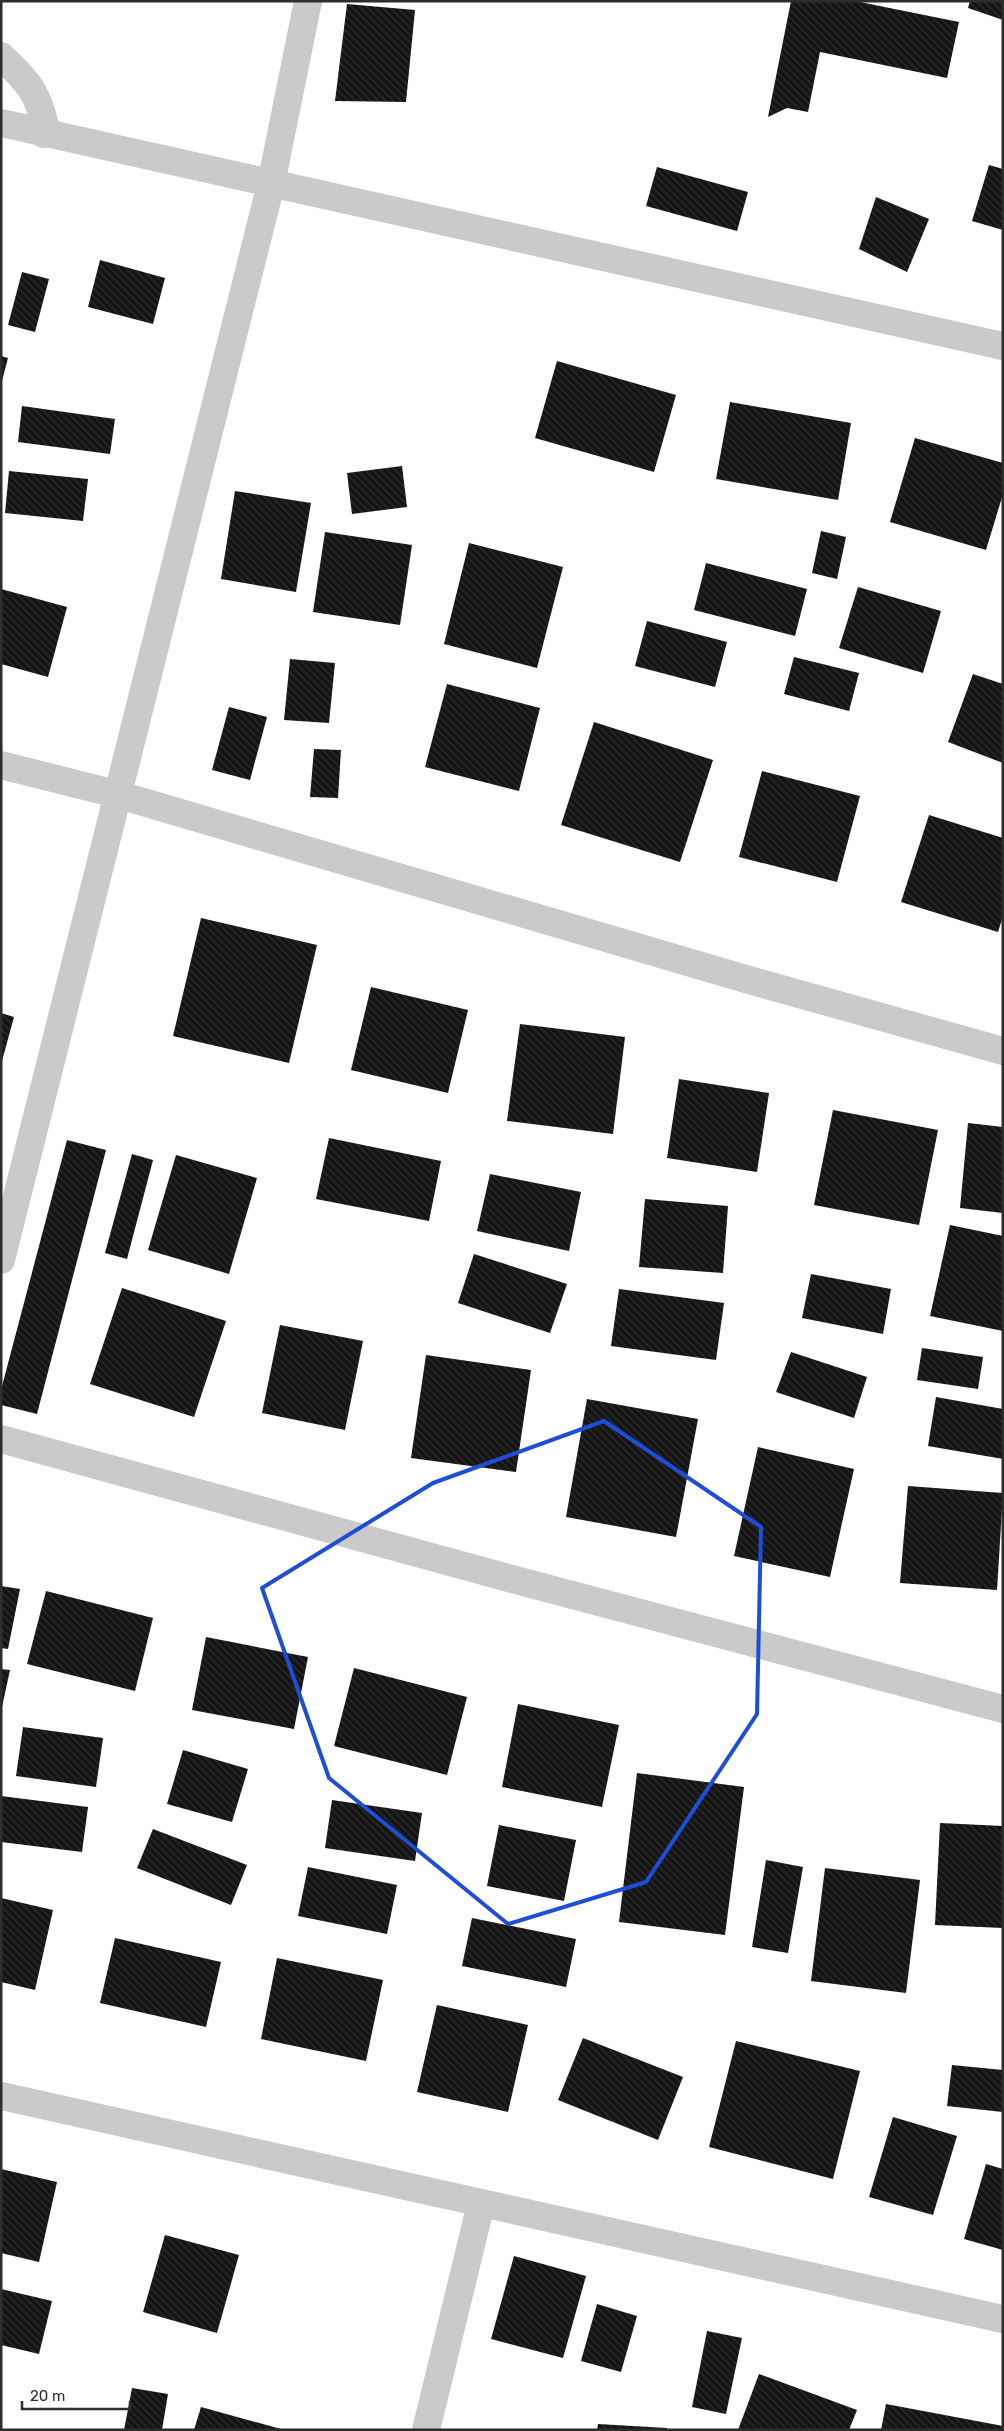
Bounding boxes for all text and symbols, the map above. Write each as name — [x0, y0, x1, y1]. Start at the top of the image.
scale bar — [22, 2378, 130, 2410]
text: 20 m — [30, 2387, 65, 2405]

